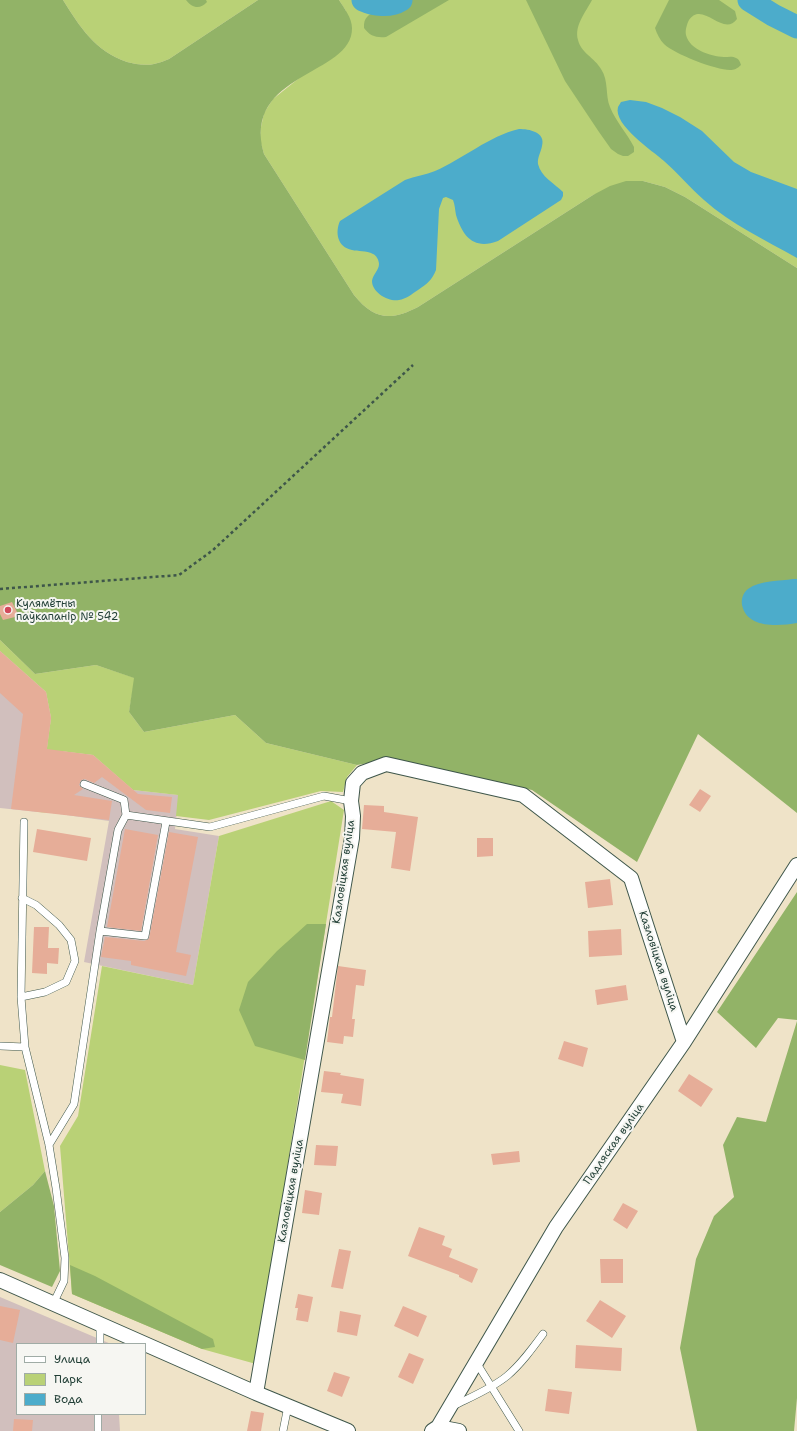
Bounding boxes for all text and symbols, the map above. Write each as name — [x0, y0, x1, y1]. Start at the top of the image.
place label: Кулямётны паўкапанір № 542 — [16, 597, 118, 623]
marker: Кулямётны паўкапанір № 542 — [3, 605, 13, 615]
street label: Казловіцкая вуліца — [330, 819, 358, 925]
street label: Казловіцкая вуліца — [636, 909, 680, 1013]
street label: Падляская вуліца — [581, 1101, 647, 1187]
street label: Казловіцкая вуліца — [275, 1138, 307, 1244]
legend — [16, 1343, 146, 1415]
text: Улица — [54, 1351, 90, 1367]
text: Парк — [54, 1371, 82, 1387]
text: Вода — [54, 1391, 83, 1407]

